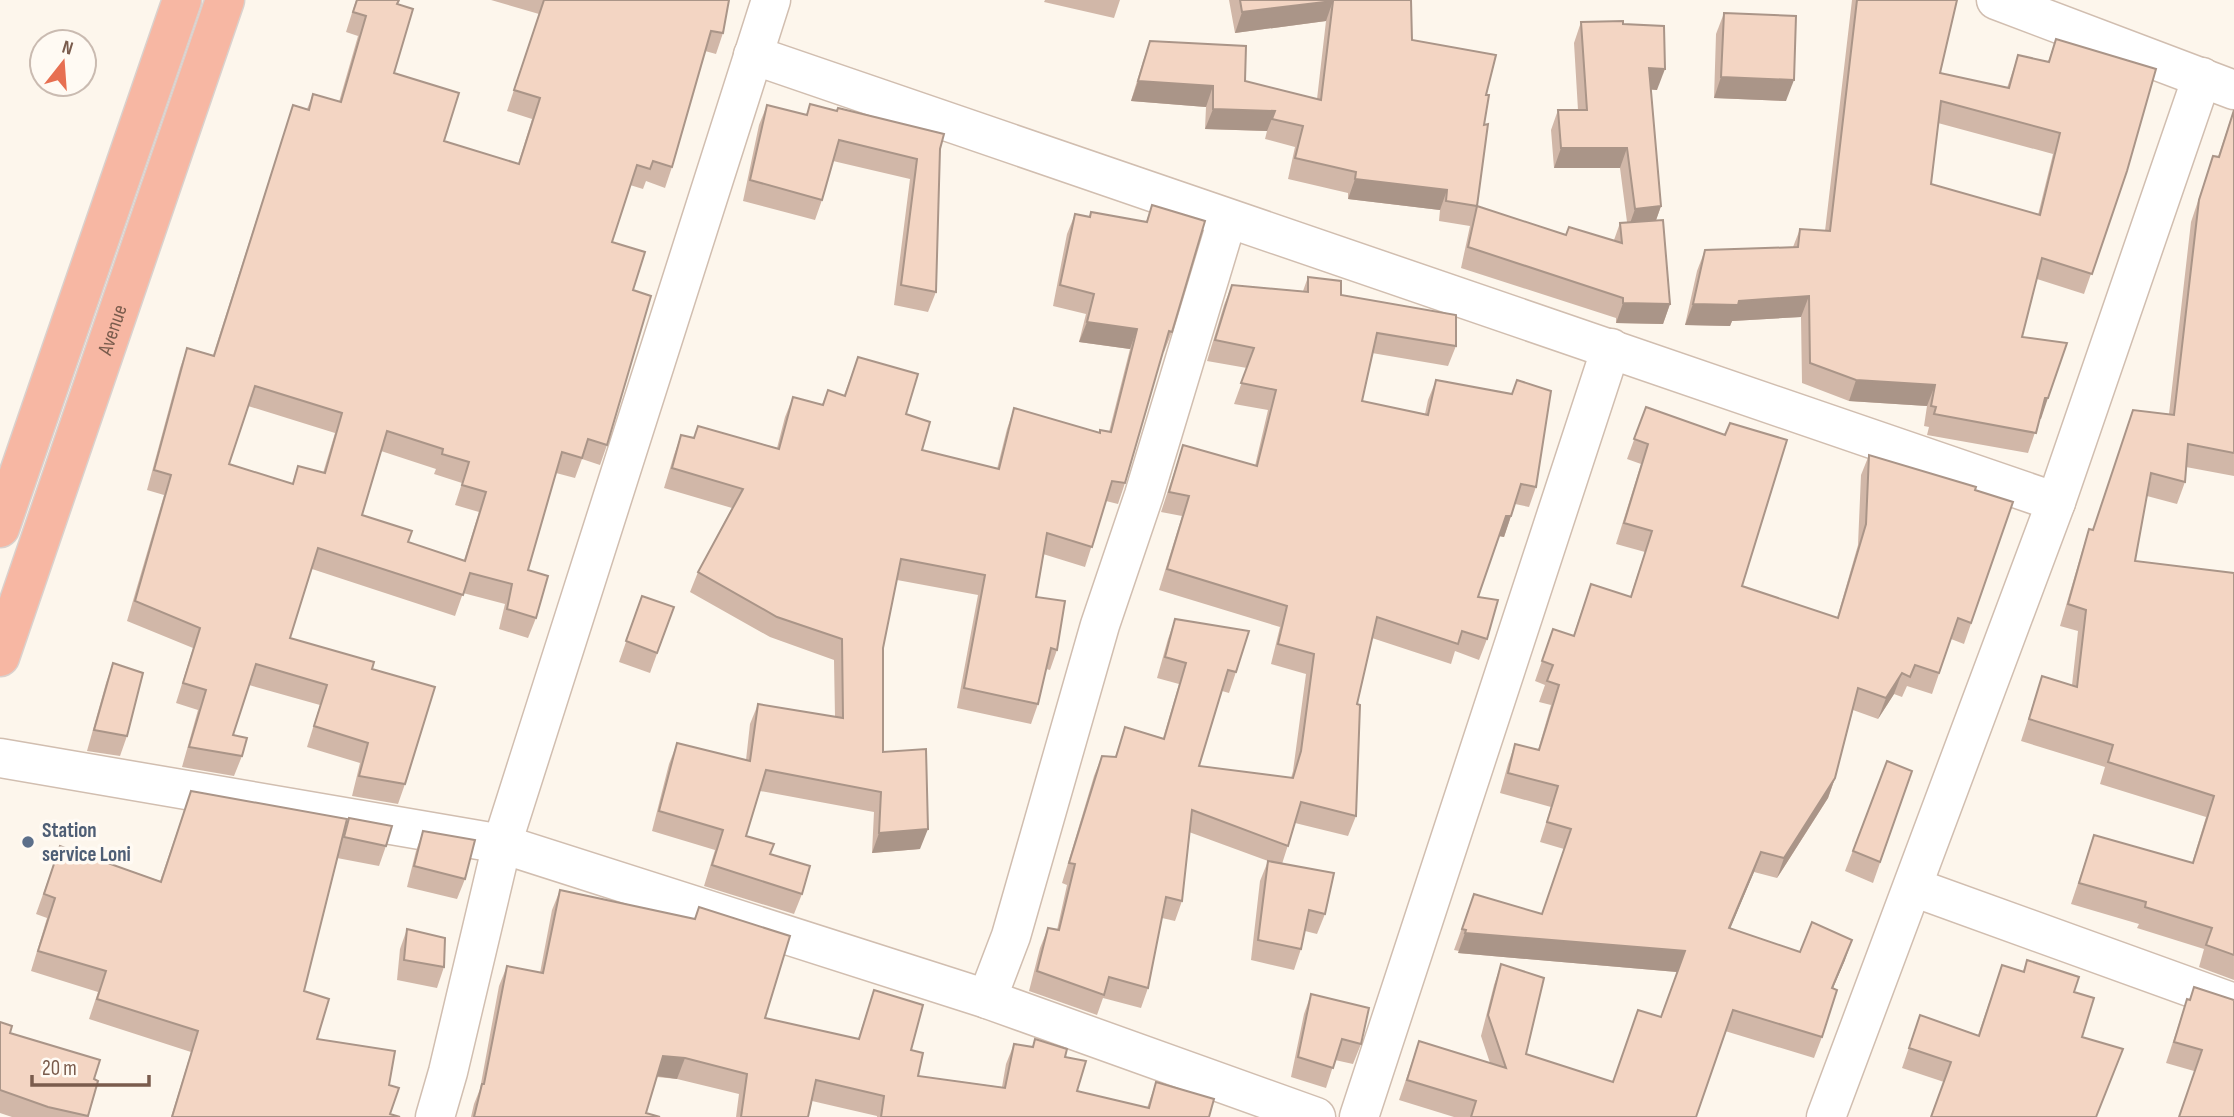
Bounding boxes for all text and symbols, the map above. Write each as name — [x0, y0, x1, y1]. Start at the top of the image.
north arrow — [28, 28, 98, 98]
text: N — [59, 36, 76, 61]
street label: Avenue — [92, 301, 133, 359]
place label: Station service Loni — [42, 818, 131, 867]
marker: Station service Loni — [20, 834, 36, 850]
scale bar — [32, 1044, 149, 1088]
text: 20 m — [42, 1056, 77, 1081]

